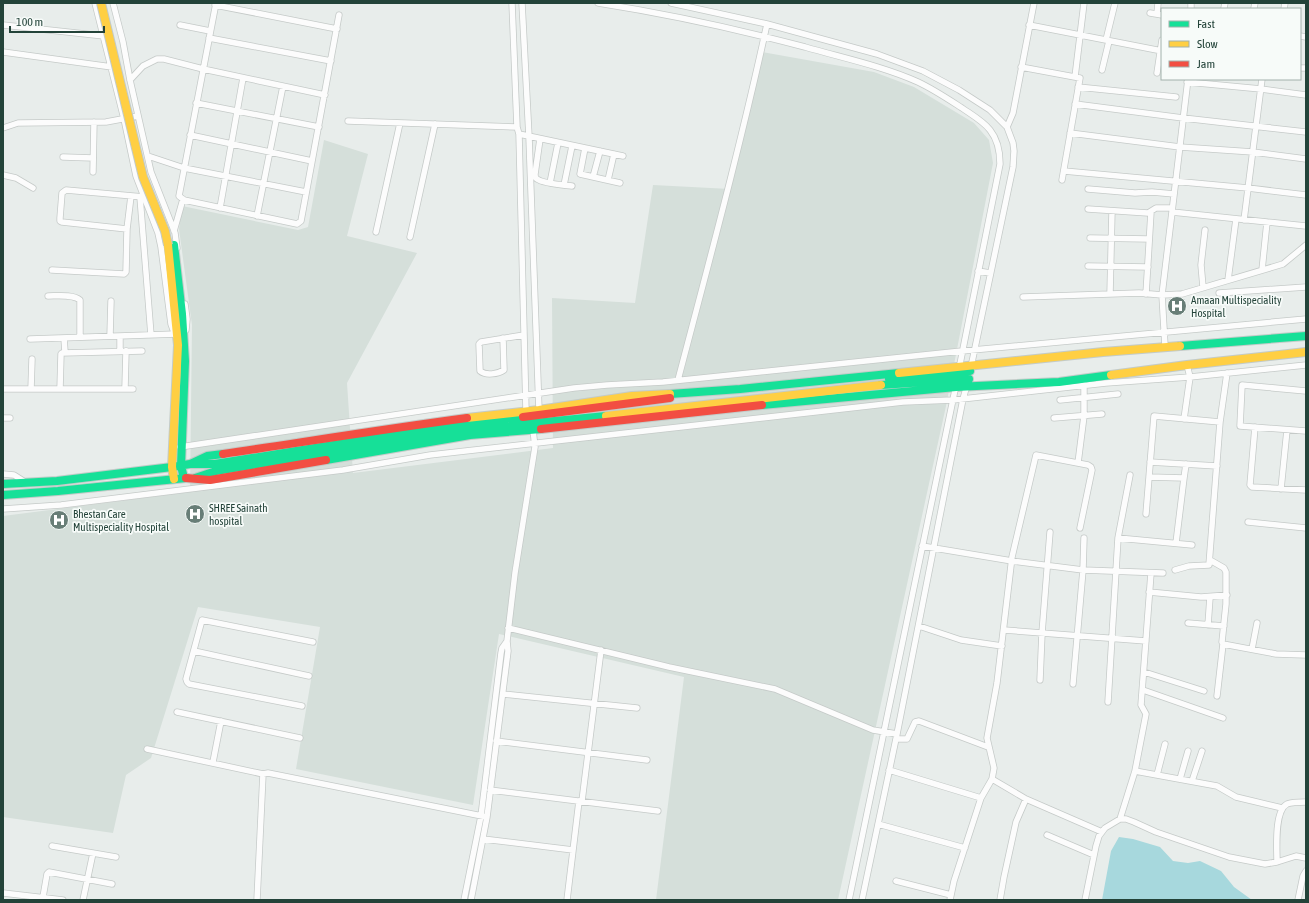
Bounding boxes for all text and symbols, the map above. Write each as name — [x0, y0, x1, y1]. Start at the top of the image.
scale bar — [10, 8, 104, 34]
legend — [1161, 8, 1301, 80]
text: 100 m — [16, 15, 43, 29]
text: Fast — [1197, 17, 1215, 31]
text: Slow — [1197, 37, 1218, 51]
text: Jam — [1197, 57, 1215, 71]
place label: Amaan Multispeciality Hospital — [1191, 294, 1282, 319]
hospital icon: Amaan Multispeciality Hospital — [1166, 295, 1188, 317]
place label: SHREE Sainath hospital — [209, 502, 268, 527]
hospital icon: SHREE Sainath hospital — [184, 503, 206, 525]
place label: Bhestan Care Multispeciality Hospital — [73, 508, 169, 533]
hospital icon: Bhestan Care Multispeciality Hospital — [48, 509, 70, 531]

